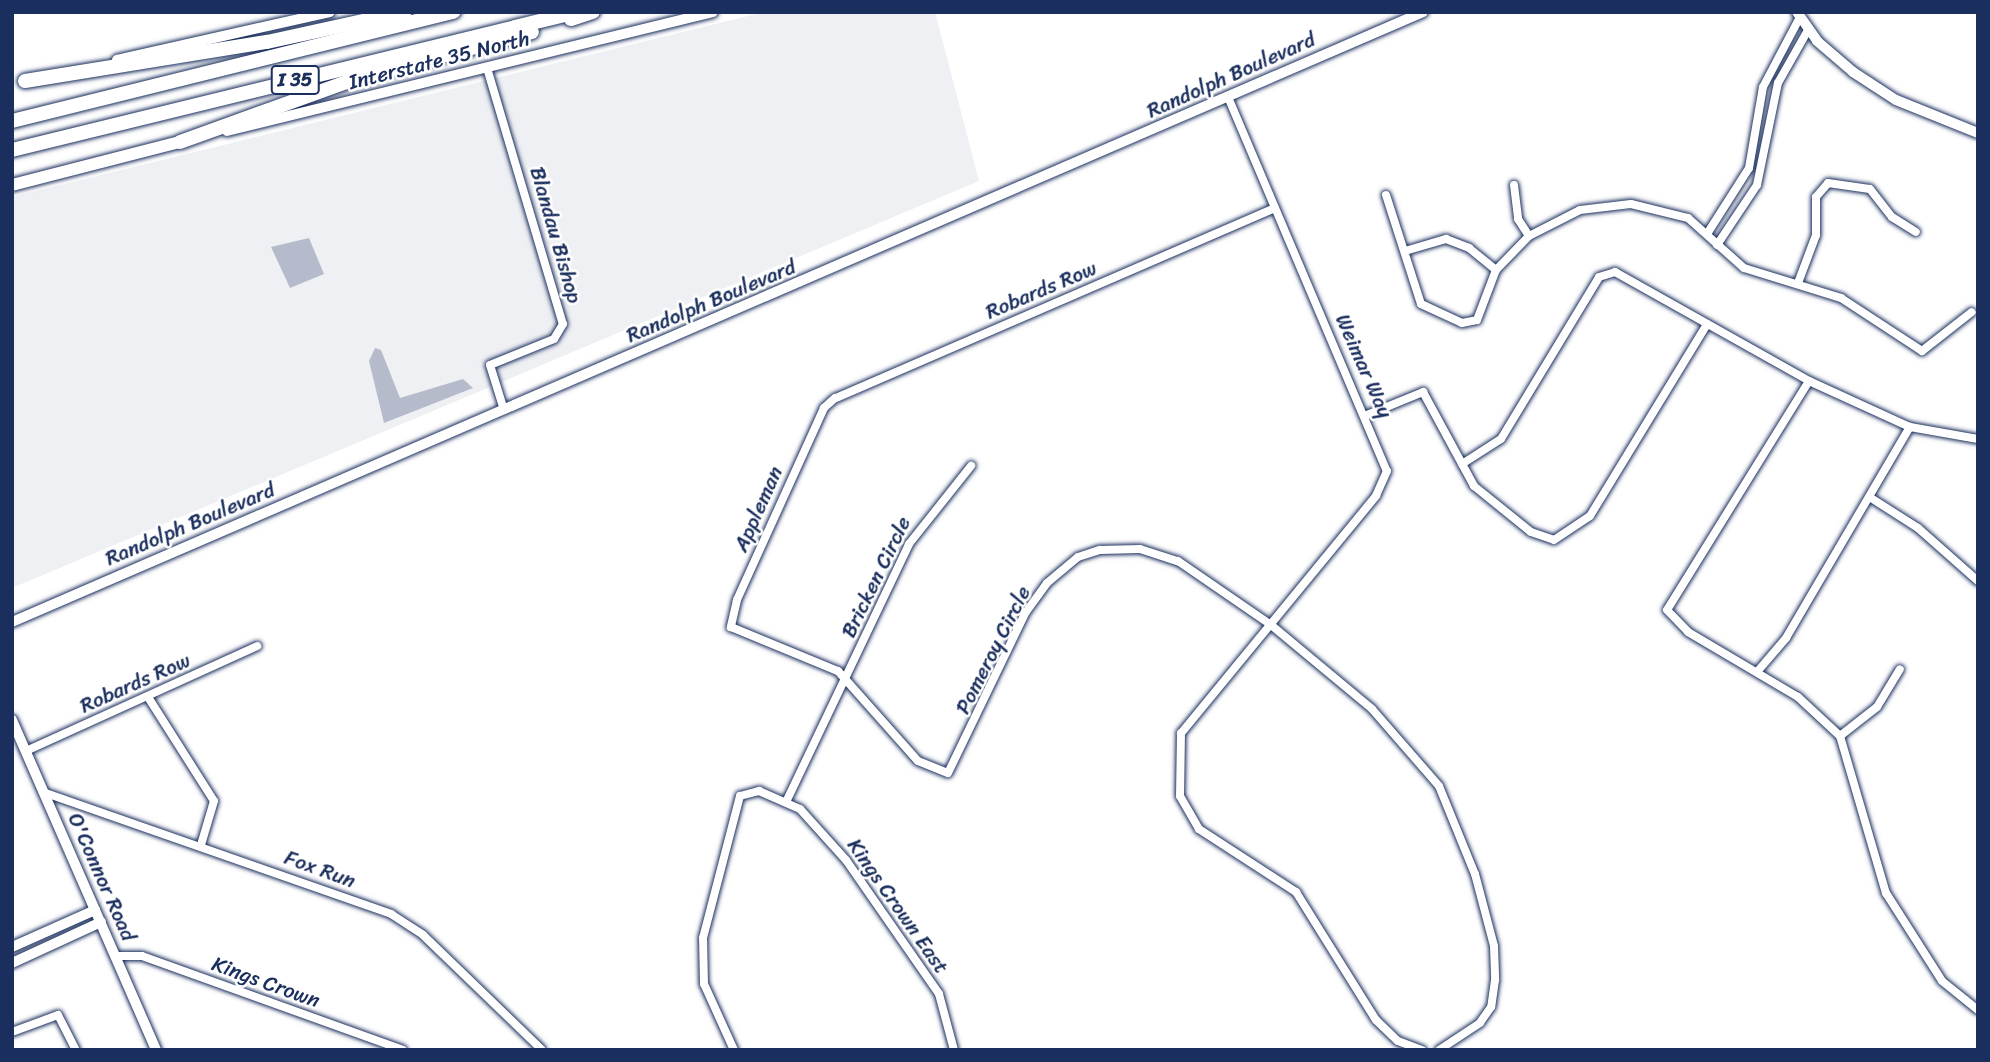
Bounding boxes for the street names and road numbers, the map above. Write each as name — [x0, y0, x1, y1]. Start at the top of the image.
street label: Interstate 35 North — [346, 25, 532, 95]
street label: Randolph Boulevard — [1143, 27, 1319, 123]
road number: I 35 — [270, 64, 320, 96]
street label: Blandau Bishop — [524, 164, 588, 306]
street label: Randolph Boulevard — [623, 254, 799, 348]
street label: Robards Row — [982, 255, 1100, 325]
street label: Weimar Way — [1330, 310, 1398, 422]
street label: Appleman — [728, 462, 788, 556]
street label: Randolph Boulevard — [102, 477, 278, 571]
street label: Bricken Circle — [836, 512, 916, 642]
street label: Pomeroy Circle — [950, 582, 1036, 718]
street label: Robards Row — [76, 647, 194, 719]
street label: O'Connor Road — [62, 809, 142, 945]
street label: Kings Crown East — [842, 834, 954, 978]
street label: Fox Run — [281, 845, 359, 893]
street label: Kings Crown — [209, 951, 323, 1013]

